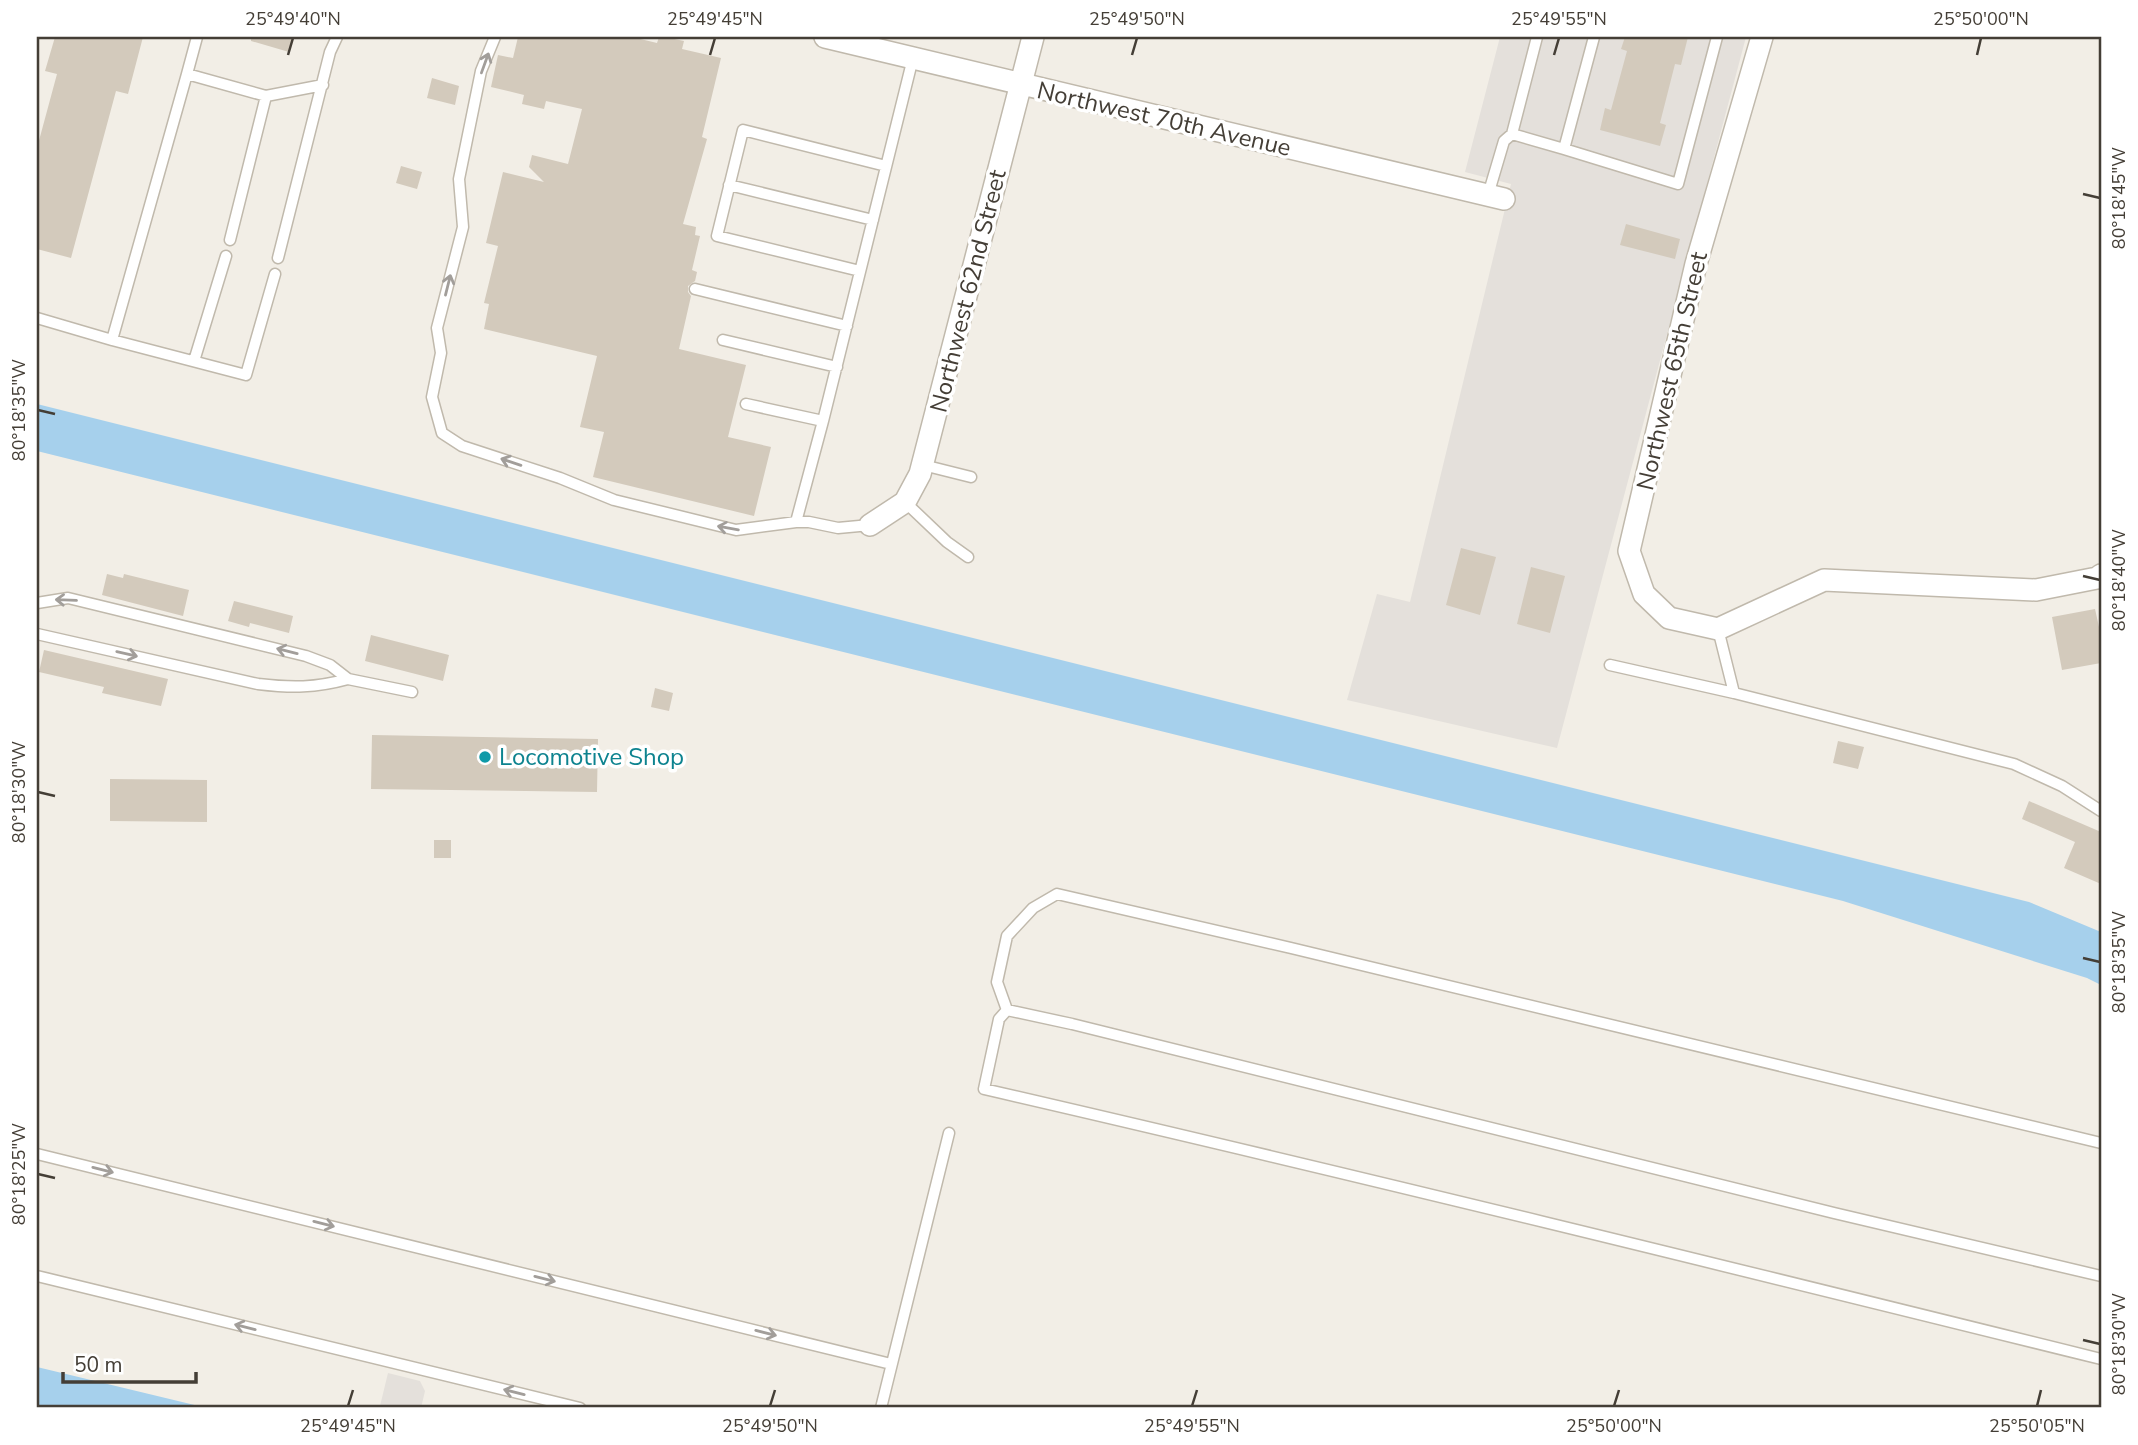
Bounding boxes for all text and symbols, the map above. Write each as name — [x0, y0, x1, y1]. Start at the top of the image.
text: 25°49'40"N — [245, 7, 341, 31]
text: 25°49'45"N — [667, 7, 763, 31]
text: 25°49'50"N — [1089, 7, 1185, 31]
text: 25°49'55"N — [1511, 7, 1607, 31]
text: 25°50'00"N — [1933, 7, 2029, 31]
one-way arrow — [480, 53, 492, 75]
street label: Northwest 70th Avenue — [1034, 74, 1294, 164]
text: 80°18'45"W — [2107, 147, 2131, 249]
street label: Northwest 62nd Street — [922, 166, 1014, 416]
street label: Northwest 65th Street — [1629, 248, 1715, 493]
one-way arrow — [442, 275, 455, 297]
text: 80°18'35"W — [7, 359, 31, 461]
one-way arrow — [501, 455, 523, 467]
one-way arrow — [718, 521, 740, 534]
text: 80°18'40"W — [2107, 529, 2131, 631]
one-way arrow — [55, 593, 78, 606]
one-way arrow — [276, 644, 299, 657]
one-way arrow — [115, 648, 138, 661]
text: 80°18'30"W — [7, 741, 31, 843]
place label: Locomotive Shop — [499, 741, 684, 773]
marker: Locomotive Shop — [477, 749, 493, 765]
text: 80°18'35"W — [2107, 911, 2131, 1013]
text: 80°18'25"W — [7, 1123, 31, 1225]
one-way arrow — [91, 1164, 114, 1177]
one-way arrow — [312, 1218, 335, 1231]
one-way arrow — [533, 1272, 556, 1286]
text: 80°18'30"W — [2107, 1293, 2131, 1395]
one-way arrow — [234, 1320, 257, 1333]
one-way arrow — [754, 1327, 777, 1340]
scale bar — [63, 1340, 196, 1384]
text: 50 m — [74, 1351, 123, 1379]
one-way arrow — [503, 1385, 525, 1398]
text: 25°49'45"N — [300, 1414, 396, 1438]
text: 25°49'50"N — [722, 1414, 818, 1438]
text: 25°49'55"N — [1144, 1414, 1240, 1438]
text: 25°50'00"N — [1566, 1414, 1662, 1438]
text: 25°50'05"N — [1989, 1414, 2085, 1438]

